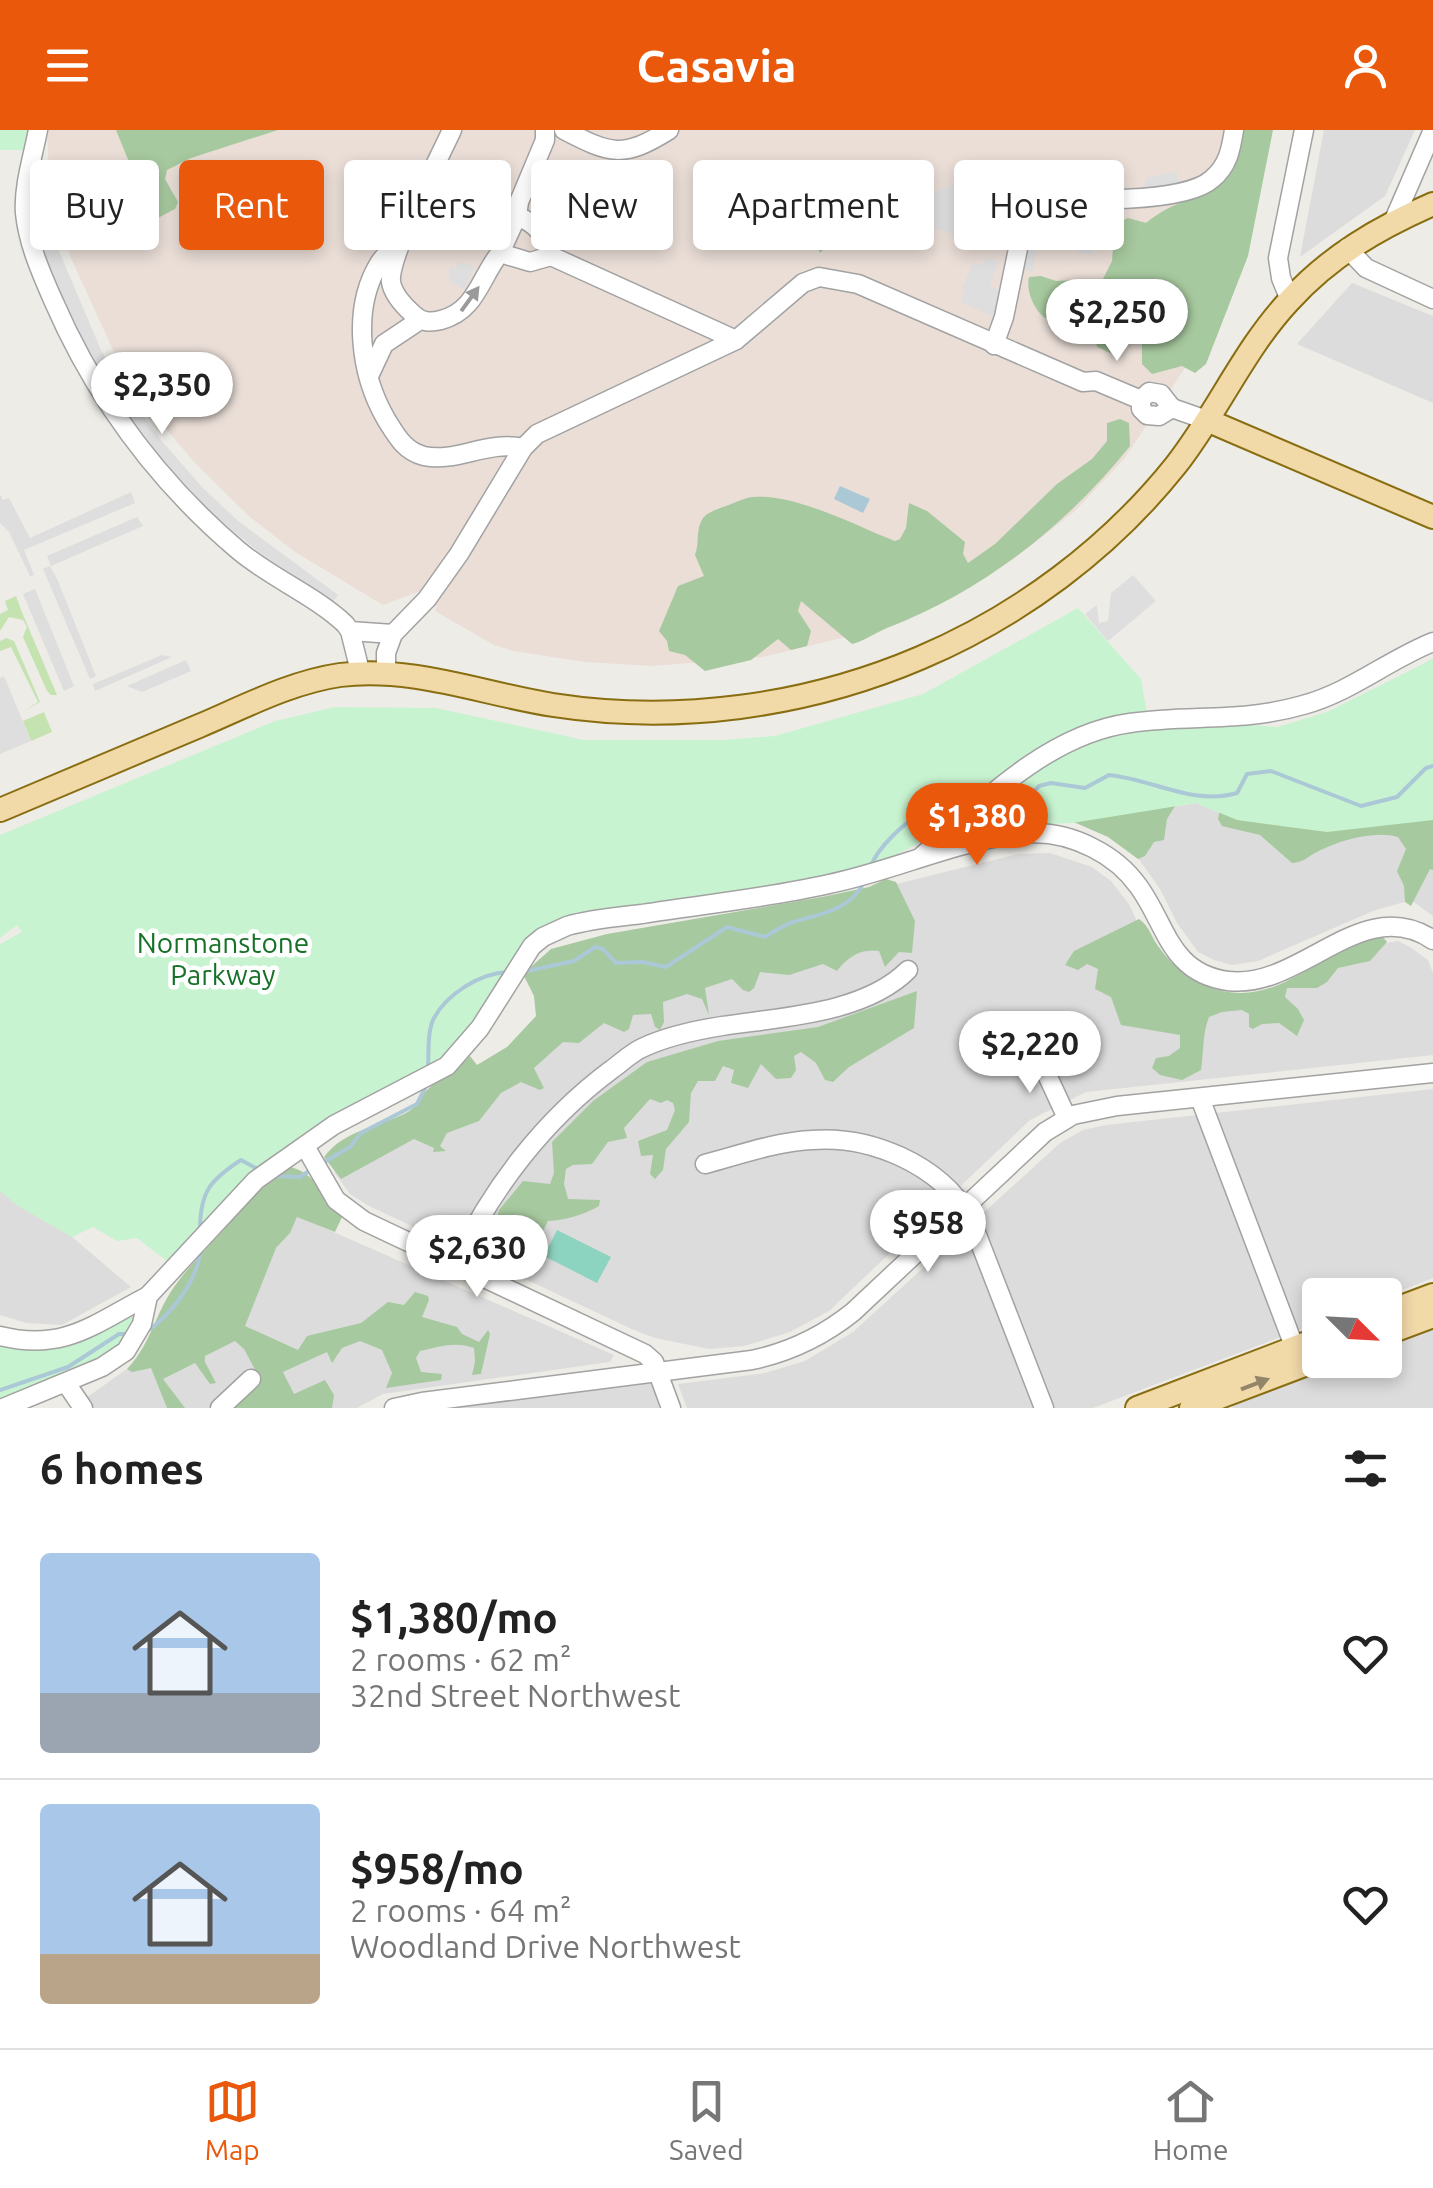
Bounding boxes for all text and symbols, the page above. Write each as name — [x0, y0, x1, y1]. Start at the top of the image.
icon: menu — [40, 38, 95, 93]
icon: person — [1338, 38, 1393, 93]
text: Casavia — [637, 40, 796, 91]
chip: Buy — [30, 160, 159, 250]
chip: Rent — [179, 160, 324, 250]
chip: Filters — [344, 160, 511, 250]
chip: New — [531, 160, 673, 250]
chip: Apartment — [693, 160, 934, 250]
chip: House — [954, 160, 1124, 250]
pin: $2,250 — [1036, 279, 1198, 364]
one-way arrow — [459, 285, 480, 312]
text: $2,250 — [1068, 293, 1166, 329]
pin: $2,350 — [81, 352, 243, 437]
text: $2,350 — [113, 366, 211, 402]
pin: $1,380 — [896, 783, 1058, 868]
text: $1,380 — [928, 797, 1026, 833]
park label: Normanstone Parkway — [137, 927, 309, 990]
pin: $2,220 — [949, 1011, 1111, 1096]
text: $2,220 — [981, 1025, 1079, 1061]
pin: $958 — [869, 1190, 987, 1275]
text: $958 — [892, 1204, 964, 1240]
pin: $2,630 — [396, 1215, 558, 1300]
text: $2,630 — [428, 1229, 526, 1265]
north arrow — [1302, 1278, 1402, 1378]
map controls — [1302, 1278, 1402, 1378]
one-way arrow — [1241, 1375, 1271, 1391]
icon: filters — [1338, 1441, 1393, 1496]
text: 6 homes — [40, 1445, 204, 1492]
icon: home — [120, 1593, 240, 1713]
text: $1,380/mo — [350, 1594, 558, 1641]
icon: heart — [1338, 1626, 1393, 1681]
text: 2 rooms · 62 m² — [350, 1641, 571, 1677]
text: 32nd Street Northwest — [350, 1677, 681, 1713]
icon: home — [120, 1844, 240, 1964]
text: $958/mo — [350, 1845, 524, 1892]
icon: heart — [1338, 1877, 1393, 1932]
text: 2 rooms · 64 m² — [350, 1892, 571, 1928]
text: Woodland Drive Northwest — [350, 1928, 741, 1964]
tab: Map — [205, 2074, 260, 2165]
tab: Saved — [669, 2074, 744, 2165]
tab: Home — [1153, 2074, 1228, 2165]

